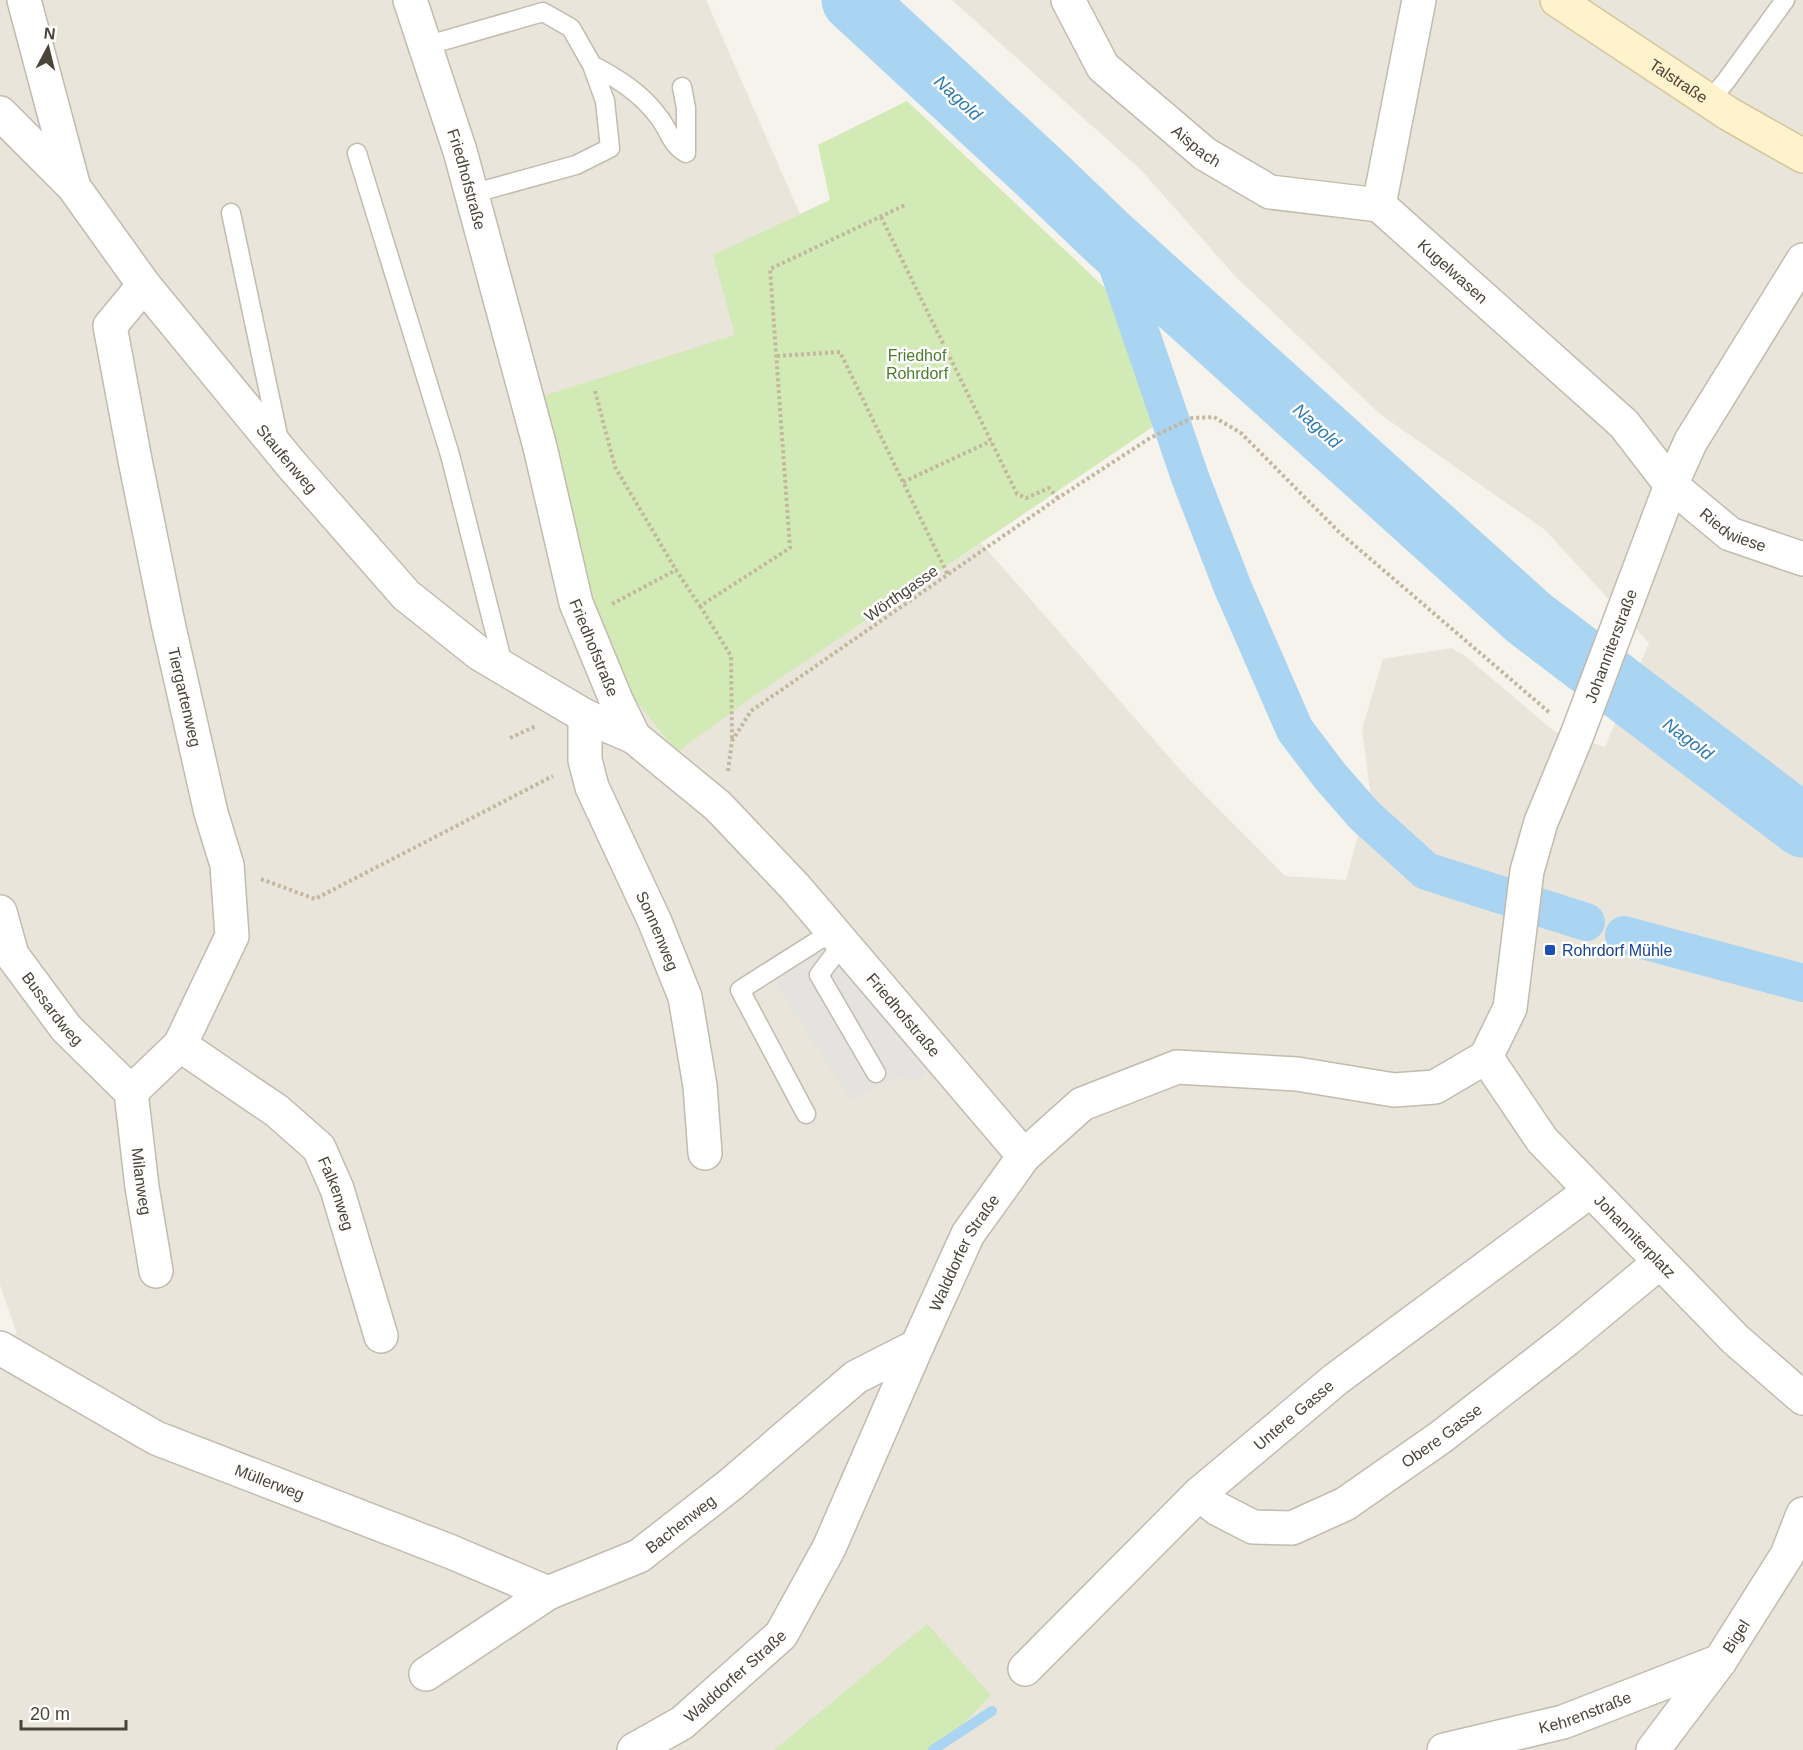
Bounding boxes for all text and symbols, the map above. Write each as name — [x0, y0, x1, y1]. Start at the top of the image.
north arrow — [18, 18, 78, 78]
text: N — [43, 24, 57, 43]
street label: Talstraße — [1646, 56, 1711, 106]
water label: Nagold — [930, 71, 986, 125]
street label: Aispach — [1169, 122, 1224, 170]
street label: Friedhofstraße — [444, 127, 489, 232]
street label: Kugelwasen — [1414, 236, 1491, 307]
park label: Friedhof Rohrdorf — [886, 347, 949, 382]
water label: Nagold — [1289, 399, 1346, 453]
street label: Staufenweg — [253, 421, 320, 497]
street label: Riedwiese — [1696, 505, 1768, 555]
street label: Wörthgasse — [861, 562, 941, 625]
street label: Johanniterstraße — [1582, 587, 1640, 705]
street label: Friedhofstraße — [566, 596, 622, 699]
street label: Tiergartenweg — [165, 646, 204, 749]
water label: Nagold — [1659, 714, 1718, 765]
street label: Sonnenweg — [633, 889, 682, 973]
place label: Rohrdorf Mühle — [1562, 942, 1672, 959]
marker: Rohrdorf Mühle — [1543, 943, 1557, 957]
street label: Bussardweg — [19, 969, 86, 1049]
street label: Friedhofstraße — [863, 970, 944, 1060]
street label: Milanweg — [129, 1147, 155, 1216]
street label: Falkenweg — [315, 1154, 357, 1232]
street label: Walddorfer Straße — [926, 1191, 1003, 1314]
street label: Johanniterplatz — [1591, 1192, 1679, 1281]
street label: Untere Gasse — [1250, 1377, 1337, 1453]
street label: Obere Gasse — [1398, 1401, 1485, 1471]
street label: Müllerweg — [232, 1461, 307, 1503]
street label: Bachenweg — [642, 1492, 719, 1557]
street label: Bigel — [1720, 1617, 1753, 1656]
street label: Walddorfer Straße — [681, 1627, 790, 1726]
street label: Kehrenstraße — [1537, 1688, 1634, 1736]
scale bar — [21, 1693, 126, 1731]
text: 20 m — [30, 1704, 70, 1724]

